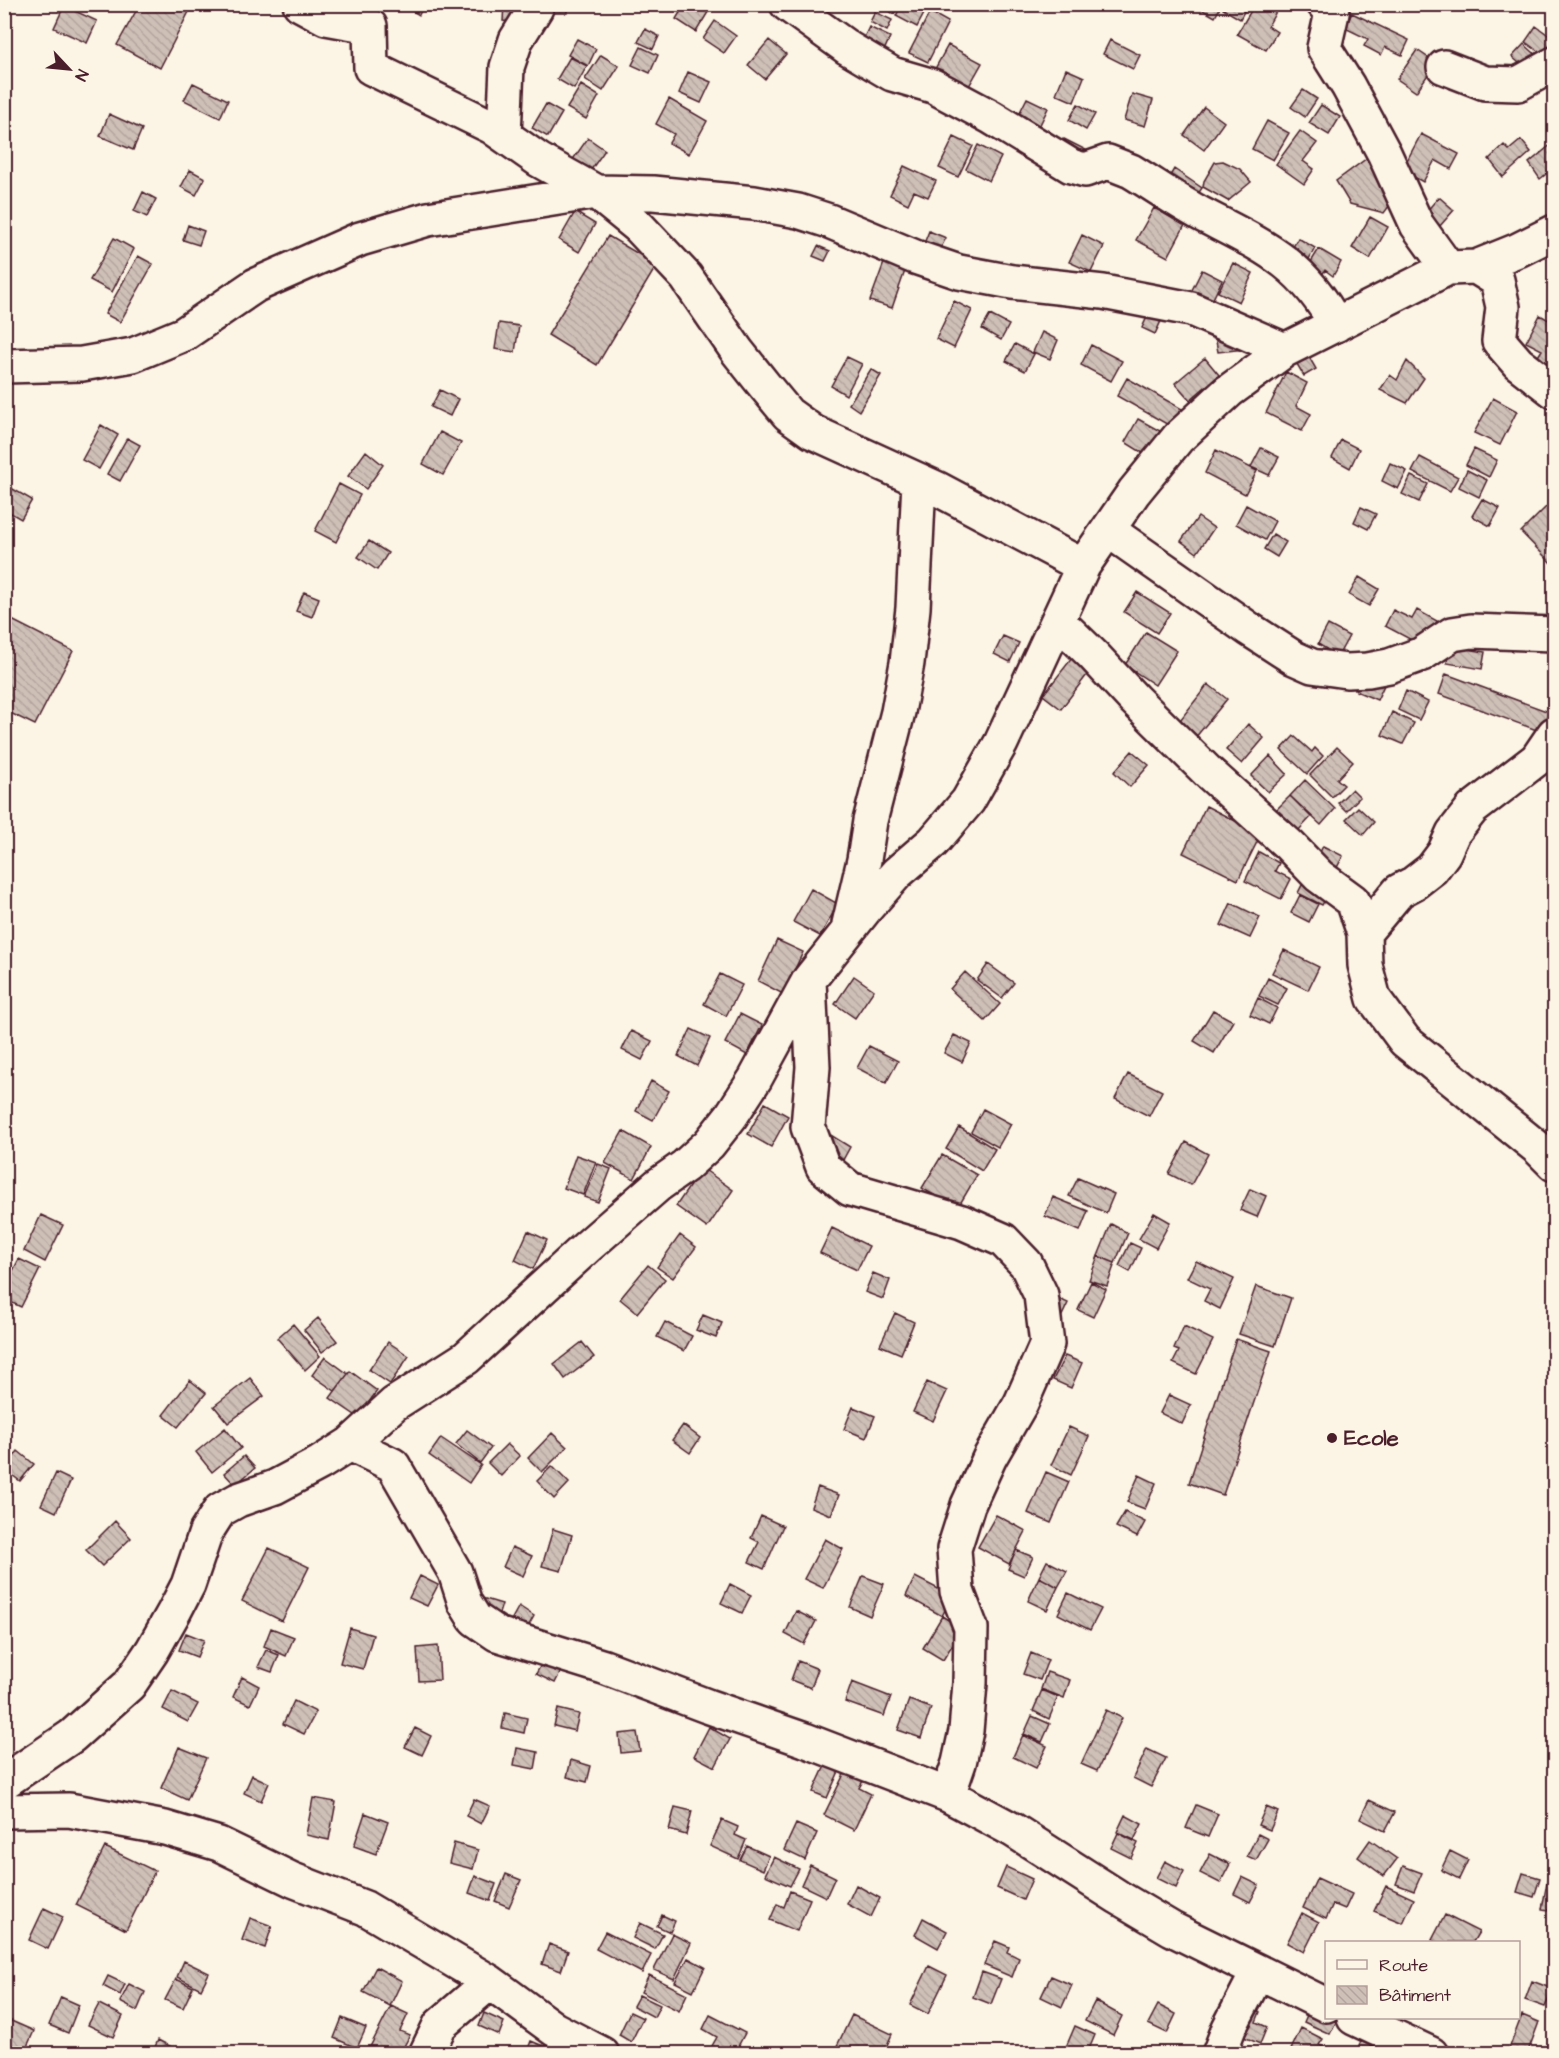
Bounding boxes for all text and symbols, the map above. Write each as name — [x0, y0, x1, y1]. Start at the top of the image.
north arrow — [39, 39, 99, 99]
text: N — [69, 66, 94, 84]
place label: Ecole — [1344, 1423, 1399, 1454]
marker: Ecole — [1325, 1431, 1339, 1445]
legend — [1325, 1941, 1520, 2019]
text: Route — [1379, 1953, 1428, 1978]
text: Bâtiment — [1379, 1983, 1452, 2008]

